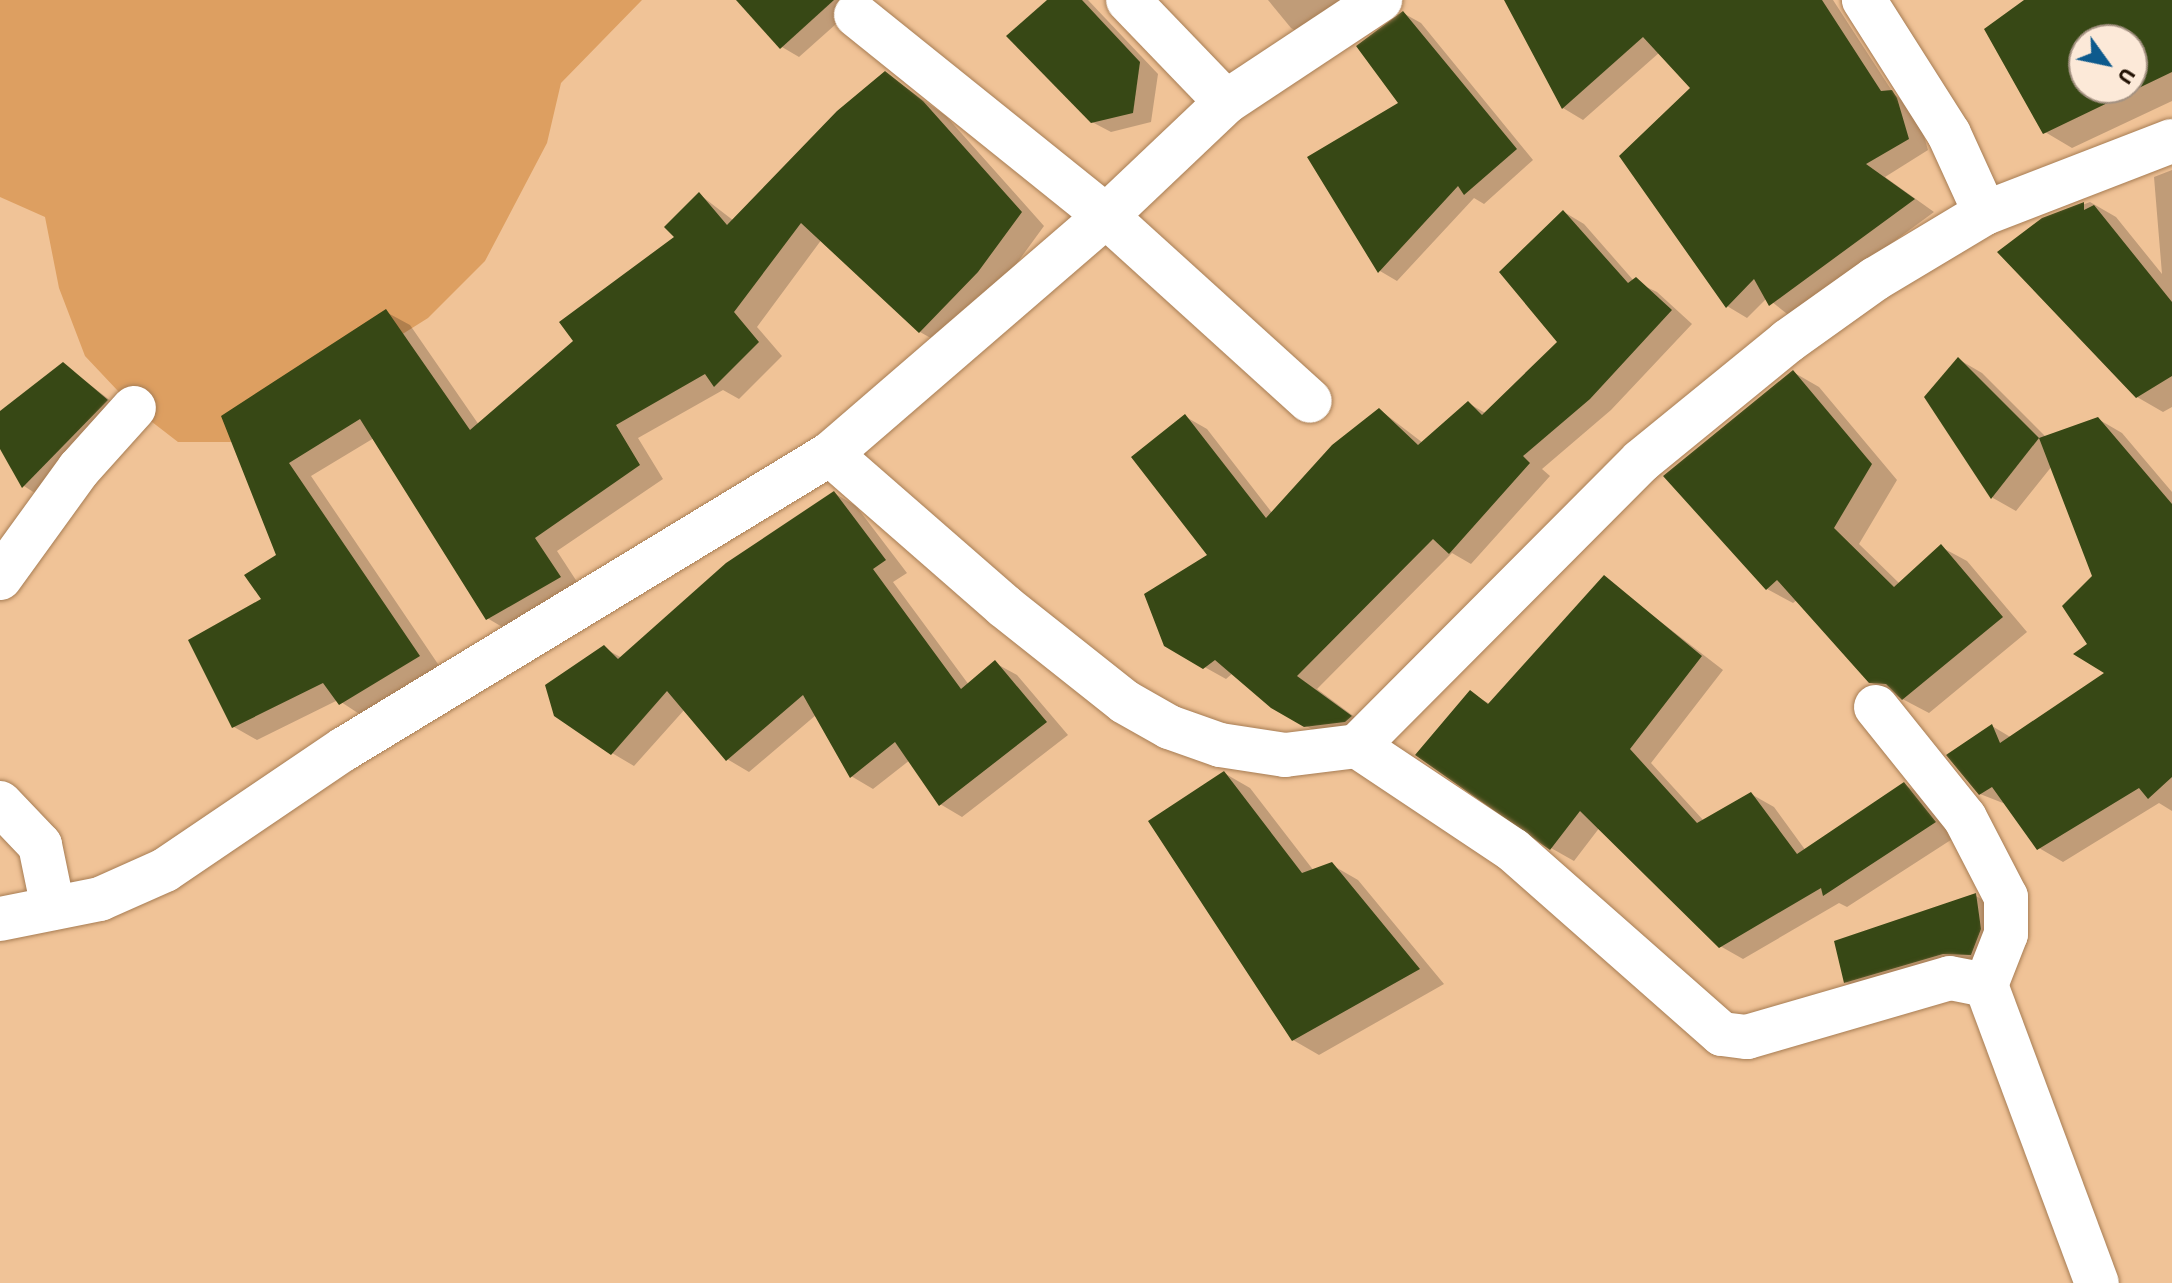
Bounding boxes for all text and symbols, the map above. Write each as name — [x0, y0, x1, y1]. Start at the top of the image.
north arrow — [2068, 24, 2148, 104]
text: U — [2109, 61, 2144, 91]

